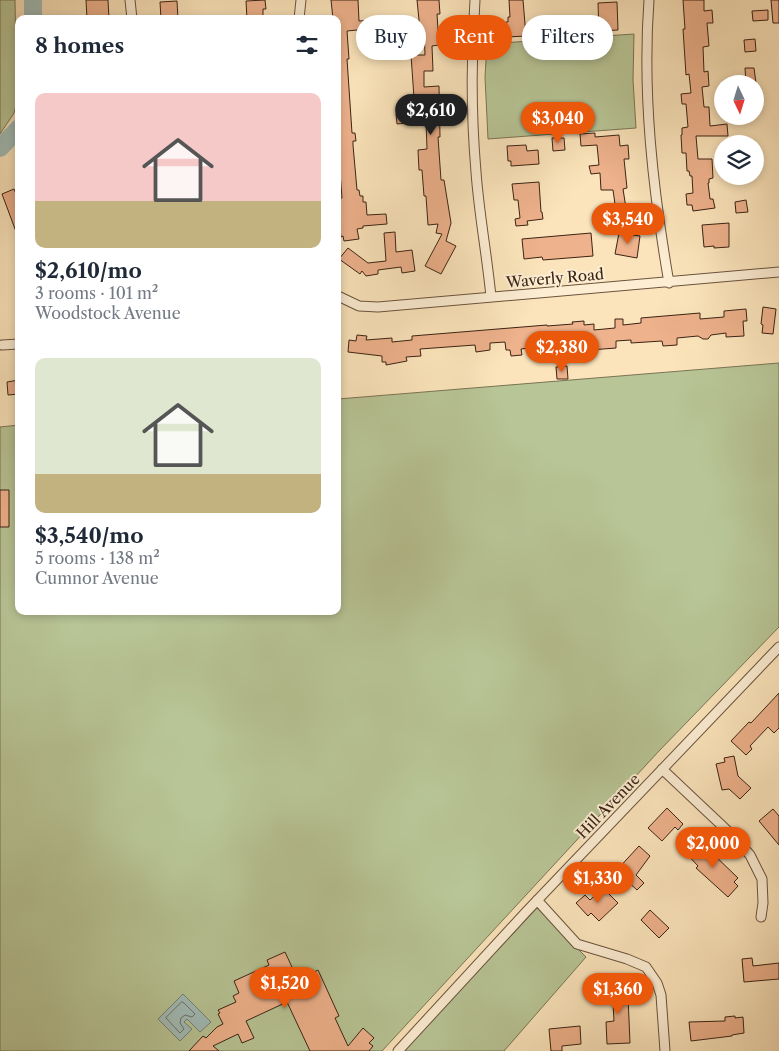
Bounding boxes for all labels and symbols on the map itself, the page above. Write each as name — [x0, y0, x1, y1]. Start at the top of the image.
north arrow — [714, 75, 764, 125]
pin: $2,610 — [390, 94, 472, 136]
pin: $3,040 — [517, 102, 599, 144]
pin: $3,540 — [587, 202, 669, 245]
street label: Waverly Road — [504, 264, 605, 292]
pin: $2,380 — [521, 330, 603, 373]
street label: Hill Avenue — [572, 770, 644, 842]
pin: $2,000 — [672, 826, 754, 869]
pin: $1,330 — [557, 862, 639, 904]
pin: $1,520 — [244, 966, 326, 1009]
pin: $1,360 — [577, 972, 659, 1015]

